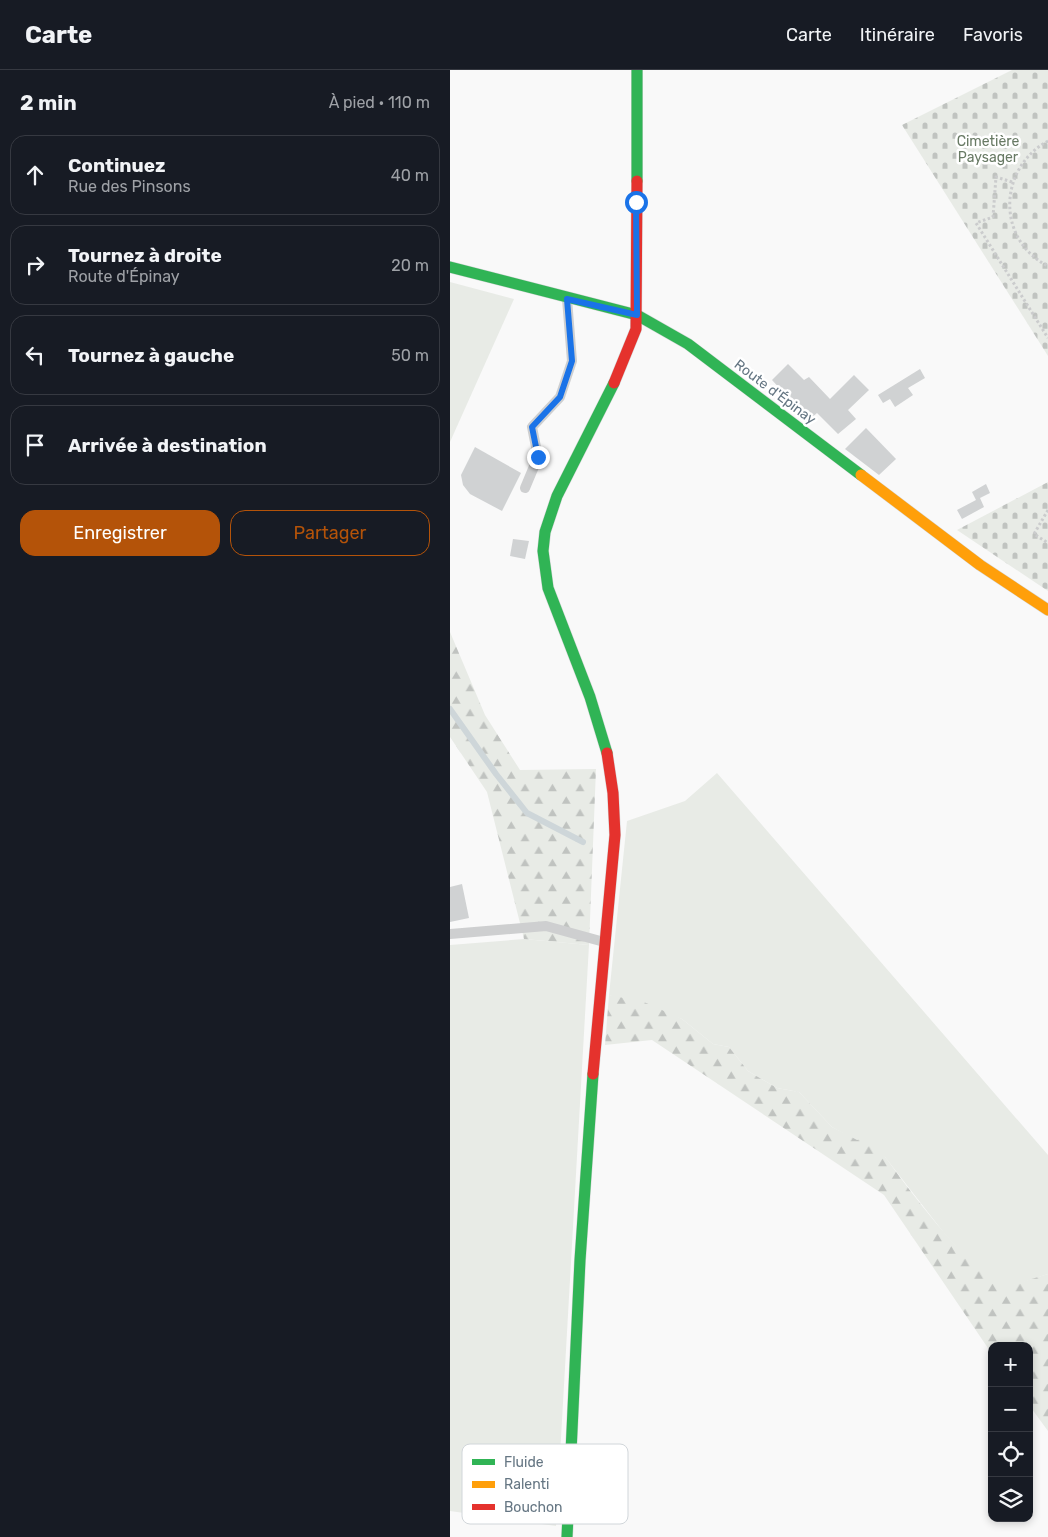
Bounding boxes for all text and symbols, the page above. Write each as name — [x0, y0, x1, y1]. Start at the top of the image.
text: Carte — [25, 21, 92, 49]
text: Carte — [786, 24, 832, 46]
text: Itinéraire — [860, 24, 935, 46]
text: Favoris — [963, 24, 1023, 46]
text: 2 min — [20, 90, 77, 115]
text: À pied · 110 m — [329, 93, 430, 112]
park label: Cimetière Paysager — [957, 133, 1019, 166]
text: Continuez — [68, 154, 166, 177]
icon: ahead — [21, 161, 49, 189]
text: 40 m — [391, 166, 429, 185]
text: Rue des Pinsons — [68, 177, 191, 196]
route start — [625, 191, 648, 214]
text: Tournez à droite — [68, 244, 222, 267]
icon: right — [21, 251, 49, 279]
text: 20 m — [391, 256, 429, 275]
text: Route d'Épinay — [68, 267, 180, 286]
icon: left — [21, 341, 49, 369]
text: Tournez à gauche — [68, 344, 234, 367]
text: 50 m — [391, 346, 429, 365]
street label: Route d'Épinay — [731, 355, 820, 428]
icon: arrive — [21, 431, 49, 459]
text: Arrivée à destination — [68, 434, 267, 457]
route end — [527, 446, 550, 469]
button: Enregistrer — [20, 510, 220, 556]
button: Partager — [230, 510, 430, 556]
map controls — [988, 1342, 1033, 1522]
button: + — [988, 1342, 1033, 1387]
button: − — [988, 1387, 1033, 1432]
button: locate — [988, 1432, 1033, 1477]
legend — [462, 1444, 628, 1524]
text: Fluide — [504, 1454, 544, 1471]
text: Ralenti — [504, 1476, 549, 1493]
button: layers — [988, 1477, 1033, 1522]
text: Bouchon — [504, 1499, 563, 1516]

